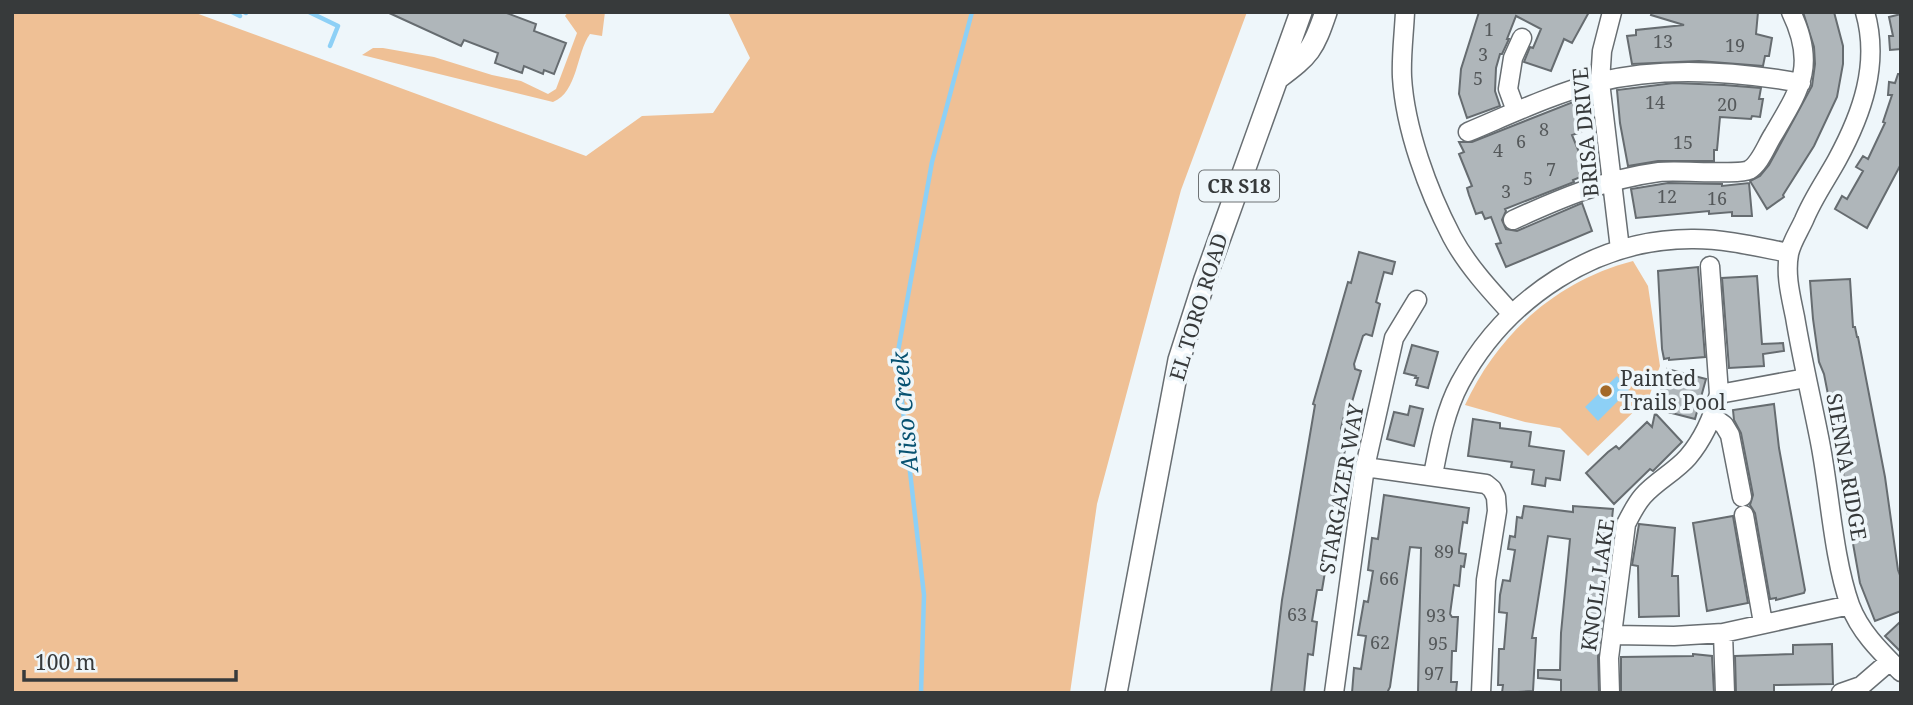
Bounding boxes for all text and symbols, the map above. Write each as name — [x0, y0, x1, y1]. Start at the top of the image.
house number: 1 — [1484, 17, 1494, 41]
house number: 13 — [1653, 29, 1673, 53]
house number: 19 — [1725, 33, 1745, 57]
house number: 3 — [1478, 42, 1488, 66]
house number: 5 — [1473, 66, 1483, 90]
street label: BRISA DRIVE — [1565, 66, 1605, 198]
house number: 14 — [1645, 90, 1665, 114]
house number: 20 — [1717, 92, 1737, 116]
house number: 8 — [1539, 117, 1549, 141]
house number: 6 — [1516, 129, 1526, 153]
house number: 15 — [1673, 130, 1693, 154]
house number: 4 — [1493, 138, 1503, 162]
house number: 7 — [1546, 157, 1556, 181]
house number: 5 — [1523, 166, 1533, 190]
road number: CR S18 — [1199, 170, 1279, 202]
house number: 3 — [1501, 179, 1511, 203]
house number: 12 — [1657, 184, 1677, 208]
house number: 16 — [1707, 186, 1727, 210]
street label: EL TORO ROAD — [1162, 230, 1234, 384]
water label: Aliso Creek — [883, 350, 925, 476]
place label: Painted Trails Pool — [1620, 364, 1726, 416]
marker: Painted Trails Pool — [1598, 383, 1614, 399]
street label: SIENNA RIDGE — [1820, 391, 1874, 543]
street label: STARGAZER WAY — [1312, 401, 1370, 576]
street label: KNOLL LAKE — [1574, 517, 1620, 653]
house number: 89 — [1434, 539, 1454, 563]
house number: 66 — [1379, 566, 1399, 590]
house number: 63 — [1287, 602, 1307, 626]
house number: 93 — [1426, 603, 1446, 627]
house number: 62 — [1370, 630, 1390, 654]
house number: 95 — [1428, 631, 1448, 655]
scale bar — [24, 638, 236, 682]
text: 100 m — [35, 648, 96, 676]
house number: 97 — [1424, 661, 1444, 685]

